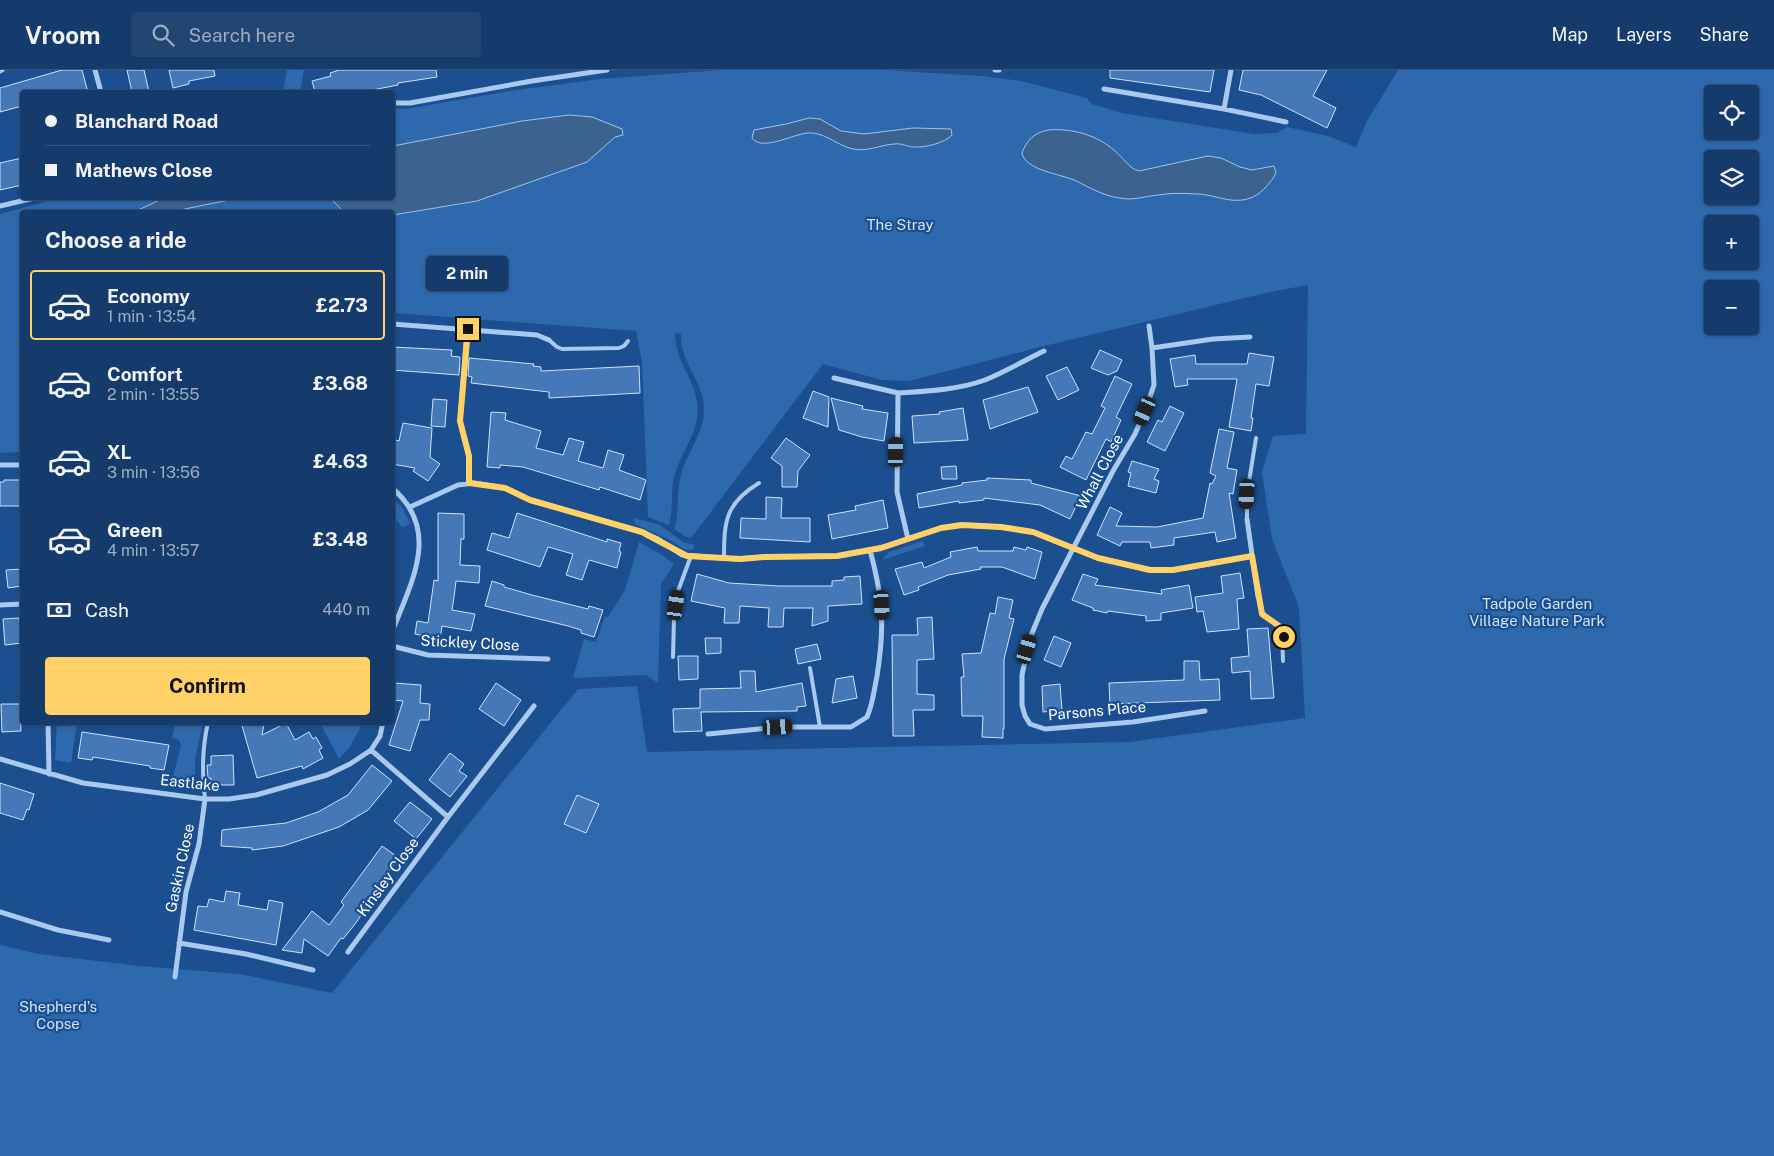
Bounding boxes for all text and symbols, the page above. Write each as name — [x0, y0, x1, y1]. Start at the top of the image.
search box — [131, 12, 481, 57]
text: Vroom — [25, 21, 101, 49]
icon: search — [149, 21, 177, 49]
text: Search here — [189, 24, 295, 46]
text: Map — [1552, 24, 1588, 45]
text: Layers — [1616, 24, 1672, 45]
text: Share — [1700, 24, 1749, 45]
map controls — [1704, 85, 1759, 335]
button: locate — [1704, 85, 1759, 140]
text: Blanchard Road — [75, 110, 218, 132]
button: layers — [1704, 150, 1759, 205]
text: Mathews Close — [75, 159, 213, 181]
button: + — [1704, 215, 1759, 270]
park label: The Stray — [867, 216, 933, 233]
text: Choose a ride — [45, 227, 187, 253]
callout: 2 min — [427, 256, 509, 292]
text: 2 min — [446, 264, 488, 283]
button: − — [1704, 280, 1759, 335]
icon: car — [47, 283, 92, 328]
text: Economy — [107, 285, 190, 307]
text: £2.73 — [316, 294, 368, 316]
text: 1 min · 13:54 — [107, 307, 196, 326]
route end — [457, 318, 479, 340]
icon: car — [47, 361, 92, 406]
text: Comfort — [107, 363, 183, 385]
text: £3.68 — [313, 372, 368, 394]
text: 2 min · 13:55 — [107, 385, 200, 404]
car — [1132, 394, 1157, 428]
street label: Whall Close — [1073, 431, 1126, 512]
car — [888, 437, 903, 467]
icon: car — [47, 439, 92, 484]
text: XL — [107, 441, 132, 463]
text: £4.63 — [313, 450, 368, 472]
text: 3 min · 13:56 — [107, 463, 200, 482]
car — [1238, 479, 1255, 509]
icon: car — [47, 517, 92, 562]
text: Green — [107, 519, 162, 541]
text: £3.48 — [313, 528, 368, 550]
text: 4 min · 13:57 — [107, 541, 199, 560]
car — [666, 589, 685, 621]
car — [873, 590, 890, 620]
park label: Tadpole Garden Village Nature Park — [1469, 595, 1605, 629]
icon: cash — [45, 596, 73, 624]
text: Cash — [85, 599, 129, 621]
text: 440 m — [322, 600, 370, 619]
route start — [1273, 626, 1295, 648]
street label: Stickley Close — [420, 631, 520, 654]
car — [1015, 632, 1038, 666]
button: Confirm — [45, 657, 370, 715]
street label: Parsons Place — [1047, 698, 1147, 723]
car — [762, 719, 793, 735]
street label: Eastlake — [159, 771, 221, 794]
street label: Gaskin Close — [162, 822, 197, 914]
street label: Kinsley Close — [353, 834, 422, 919]
park label: Shepherd's Copse — [19, 998, 97, 1032]

